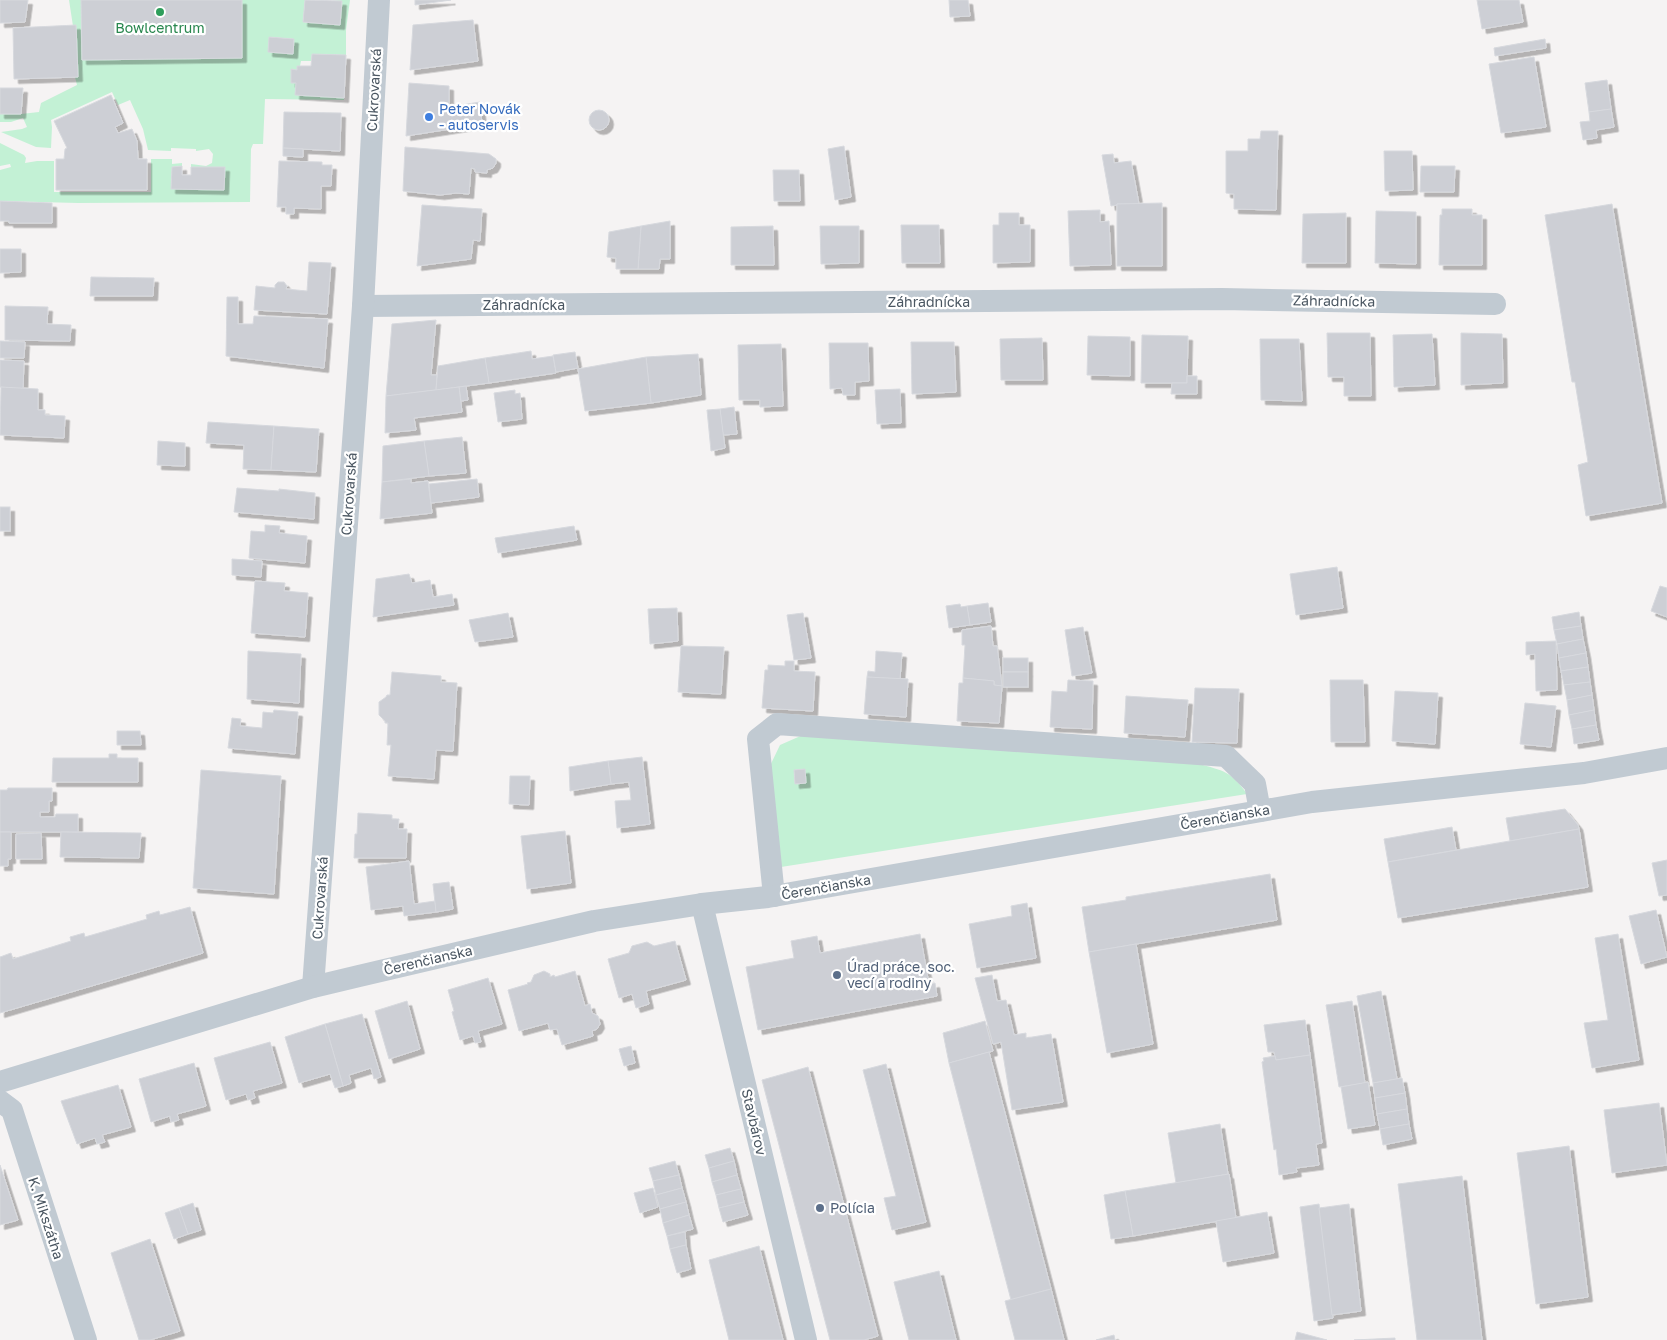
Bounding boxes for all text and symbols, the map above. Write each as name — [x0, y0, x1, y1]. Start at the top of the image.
marker: Bowlcentrum — [154, 6, 166, 18]
place label: Bowlcentrum — [115, 19, 205, 36]
street label: Cukrovarská — [363, 48, 384, 132]
place label: Peter Novák - autoservis — [439, 100, 521, 133]
marker: Peter Novák - autoservis — [423, 111, 435, 123]
street label: Záhradnícka — [1293, 291, 1375, 310]
street label: Záhradnícka — [888, 293, 970, 310]
street label: Záhradnícka — [483, 296, 565, 313]
street label: Cukrovarská — [337, 452, 360, 536]
street label: Čerenčianska — [1179, 800, 1271, 833]
street label: Cukrovarská — [308, 856, 331, 940]
street label: Čerenčianska — [780, 870, 872, 903]
street label: Čerenčianska — [382, 941, 474, 978]
place label: Úrad práce, soc. vecí a rodiny — [847, 958, 955, 991]
marker: Úrad práce, soc. vecí a rodiny — [831, 969, 843, 981]
street label: Stavbárov — [739, 1087, 770, 1157]
street label: K. Mikszátha — [25, 1175, 68, 1261]
place label: Polícia — [830, 1199, 875, 1216]
marker: Polícia — [814, 1202, 826, 1214]

